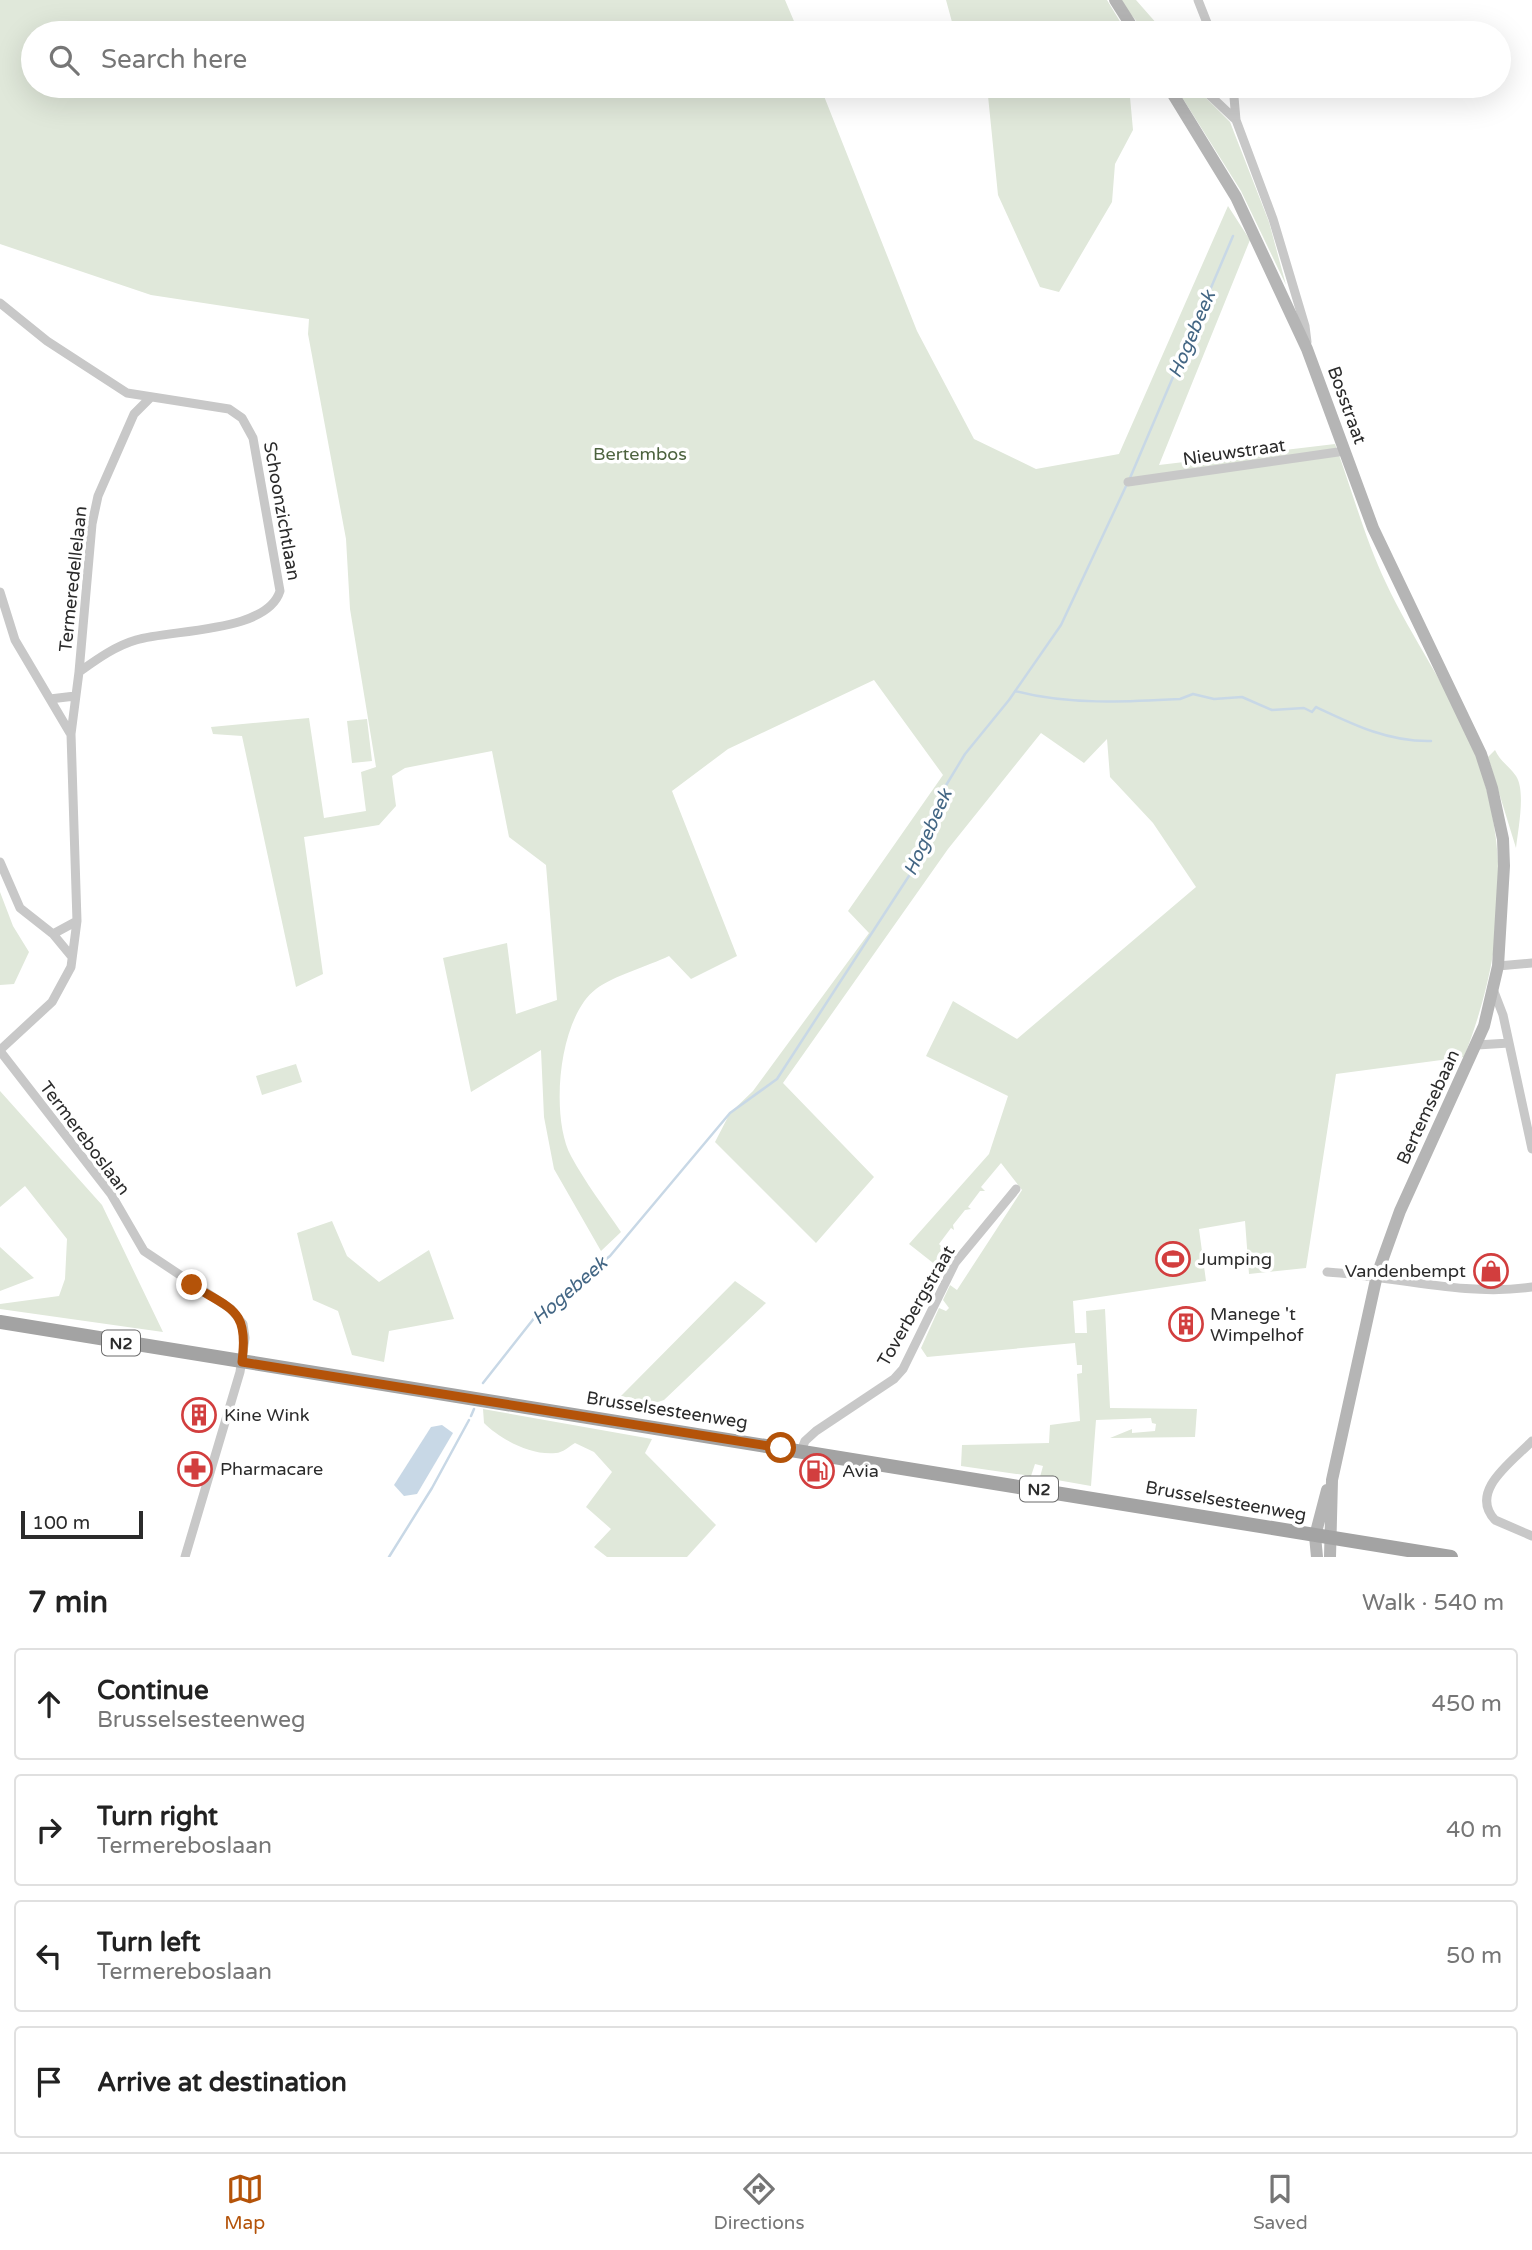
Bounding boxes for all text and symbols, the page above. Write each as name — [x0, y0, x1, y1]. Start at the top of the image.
search box — [21, 21, 1511, 98]
icon: search — [45, 41, 83, 79]
text: Search here — [101, 44, 247, 75]
water label: Hogebeek — [1164, 286, 1221, 381]
street label: Bosstraat — [1323, 363, 1371, 447]
street label: Nieuwstraat — [1181, 434, 1287, 470]
street label: Schoonzichtlaan — [259, 440, 305, 582]
park label: Bertembos — [593, 443, 687, 465]
street label: Termeredellelaan — [54, 505, 92, 653]
water label: Hogebeek — [899, 784, 957, 879]
street label: Bertemsebaan — [1392, 1046, 1464, 1168]
street label: Termereboslaan — [35, 1077, 135, 1199]
sports icon: Jumping — [1154, 1240, 1192, 1278]
street label: Toverbergstraat — [873, 1242, 960, 1370]
place label: Jumping — [1198, 1248, 1272, 1270]
water label: Hogebeek — [528, 1251, 613, 1329]
shop icon: Vandenbempt — [1472, 1252, 1510, 1290]
place label: Vandenbempt — [1345, 1260, 1466, 1282]
route end — [176, 1269, 207, 1300]
place label: Manege 't Wimpelhof — [1210, 1303, 1304, 1346]
building icon: Manege 't Wimpelhof — [1167, 1305, 1205, 1343]
road number: N2 — [102, 1330, 140, 1356]
street label: Brusselsesteenweg — [585, 1386, 749, 1434]
building icon: Kine Wink — [180, 1396, 218, 1434]
place label: Kine Wink — [224, 1404, 310, 1426]
route start — [765, 1432, 796, 1463]
pharmacy icon: Pharmacare — [176, 1450, 214, 1488]
fuel station icon: Avia — [798, 1452, 836, 1490]
place label: Pharmacare — [220, 1458, 323, 1480]
place label: Avia — [842, 1460, 879, 1482]
road number: N2 — [1020, 1476, 1058, 1502]
street label: Brusselsesteenweg — [1144, 1476, 1308, 1526]
scale bar — [21, 1508, 144, 1540]
text: 100 m — [32, 1512, 90, 1534]
text: 7 min — [28, 1584, 108, 1621]
text: Walk · 540 m — [1362, 1589, 1504, 1617]
text: Continue — [97, 1675, 209, 1706]
icon: ahead — [30, 1685, 68, 1723]
text: 450 m — [1432, 1690, 1502, 1718]
text: Brusselsesteenweg — [97, 1706, 305, 1734]
text: Turn right — [97, 1801, 218, 1832]
icon: right — [30, 1811, 68, 1849]
text: 40 m — [1446, 1816, 1502, 1844]
text: Termereboslaan — [97, 1832, 272, 1860]
text: Turn left — [97, 1927, 200, 1958]
icon: left — [30, 1937, 68, 1975]
text: 50 m — [1446, 1942, 1502, 1970]
text: Termereboslaan — [97, 1958, 272, 1986]
icon: arrive — [30, 2063, 68, 2101]
text: Arrive at destination — [97, 2067, 347, 2098]
tab: Map — [224, 2170, 265, 2234]
tab: Directions — [714, 2170, 805, 2234]
tab: Saved — [1253, 2170, 1308, 2234]

